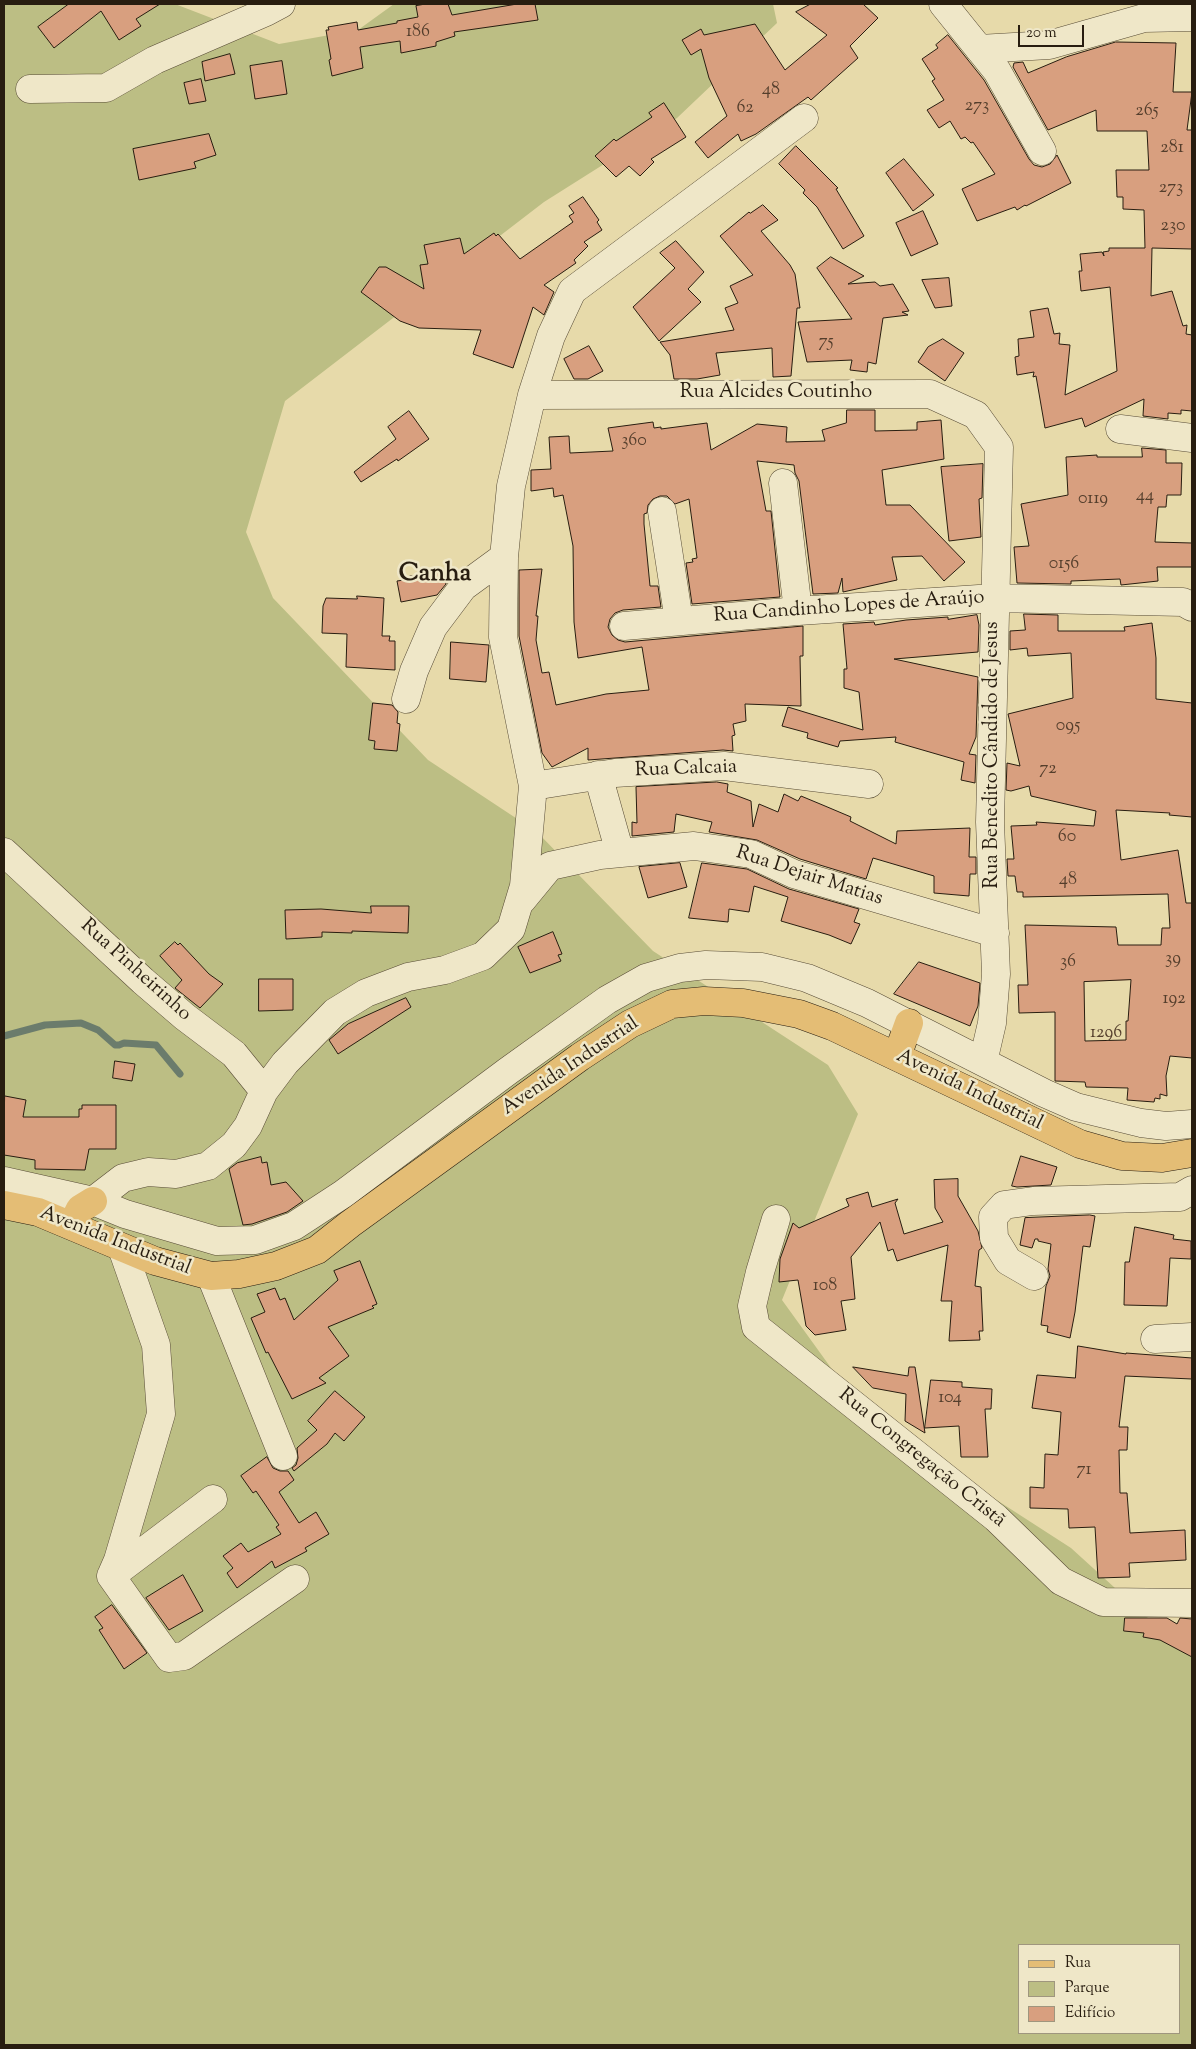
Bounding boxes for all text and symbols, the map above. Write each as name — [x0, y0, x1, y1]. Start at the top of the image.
scale bar — [1021, 15, 1087, 47]
house number: 186 — [406, 22, 430, 44]
text: 20 m — [1026, 23, 1057, 44]
house number: 48 — [762, 80, 780, 102]
house number: 273 — [965, 96, 989, 118]
house number: 62 — [736, 98, 754, 120]
house number: 265 — [1135, 101, 1159, 123]
house number: 281 — [1160, 138, 1184, 160]
house number: 273 — [1159, 178, 1183, 200]
house number: 230 — [1160, 216, 1186, 238]
house number: 75 — [818, 332, 834, 354]
street label: Rua Alcides Coutinho — [680, 382, 872, 406]
house number: 360 — [621, 431, 647, 453]
house number: 44 — [1136, 486, 1154, 508]
house number: 0119 — [1078, 489, 1108, 511]
house number: 0156 — [1049, 554, 1079, 576]
district label: Canha — [399, 561, 471, 591]
street label: Rua Candinho Lopes de Araújo — [713, 587, 985, 629]
street label: Rua Benedito Cândido de Jesus — [982, 621, 1006, 889]
house number: 095 — [1056, 716, 1080, 738]
street label: Rua Calcaia — [634, 756, 738, 784]
house number: 72 — [1039, 759, 1057, 781]
house number: 60 — [1058, 827, 1076, 849]
street label: Rua Dejair Matias — [733, 842, 885, 912]
house number: 48 — [1059, 870, 1077, 892]
street label: Rua Pinheirinho — [75, 915, 195, 1027]
house number: 39 — [1165, 949, 1181, 971]
house number: 36 — [1060, 952, 1076, 974]
house number: 192 — [1162, 989, 1186, 1011]
street label: Avenida Industrial — [498, 1012, 644, 1122]
house number: 1296 — [1090, 1023, 1122, 1045]
street label: Avenida Industrial — [892, 1045, 1046, 1137]
street label: Avenida Industrial — [36, 1202, 194, 1282]
house number: 108 — [813, 1276, 837, 1298]
street label: Rua Congregação Cristã — [833, 1384, 1009, 1534]
house number: 104 — [938, 1388, 962, 1410]
house number: 71 — [1076, 1460, 1092, 1482]
legend — [1018, 1944, 1181, 2034]
text: Rua — [1065, 1953, 1091, 1974]
text: Parque — [1065, 1978, 1109, 1999]
text: Edifício — [1065, 2003, 1115, 2024]

